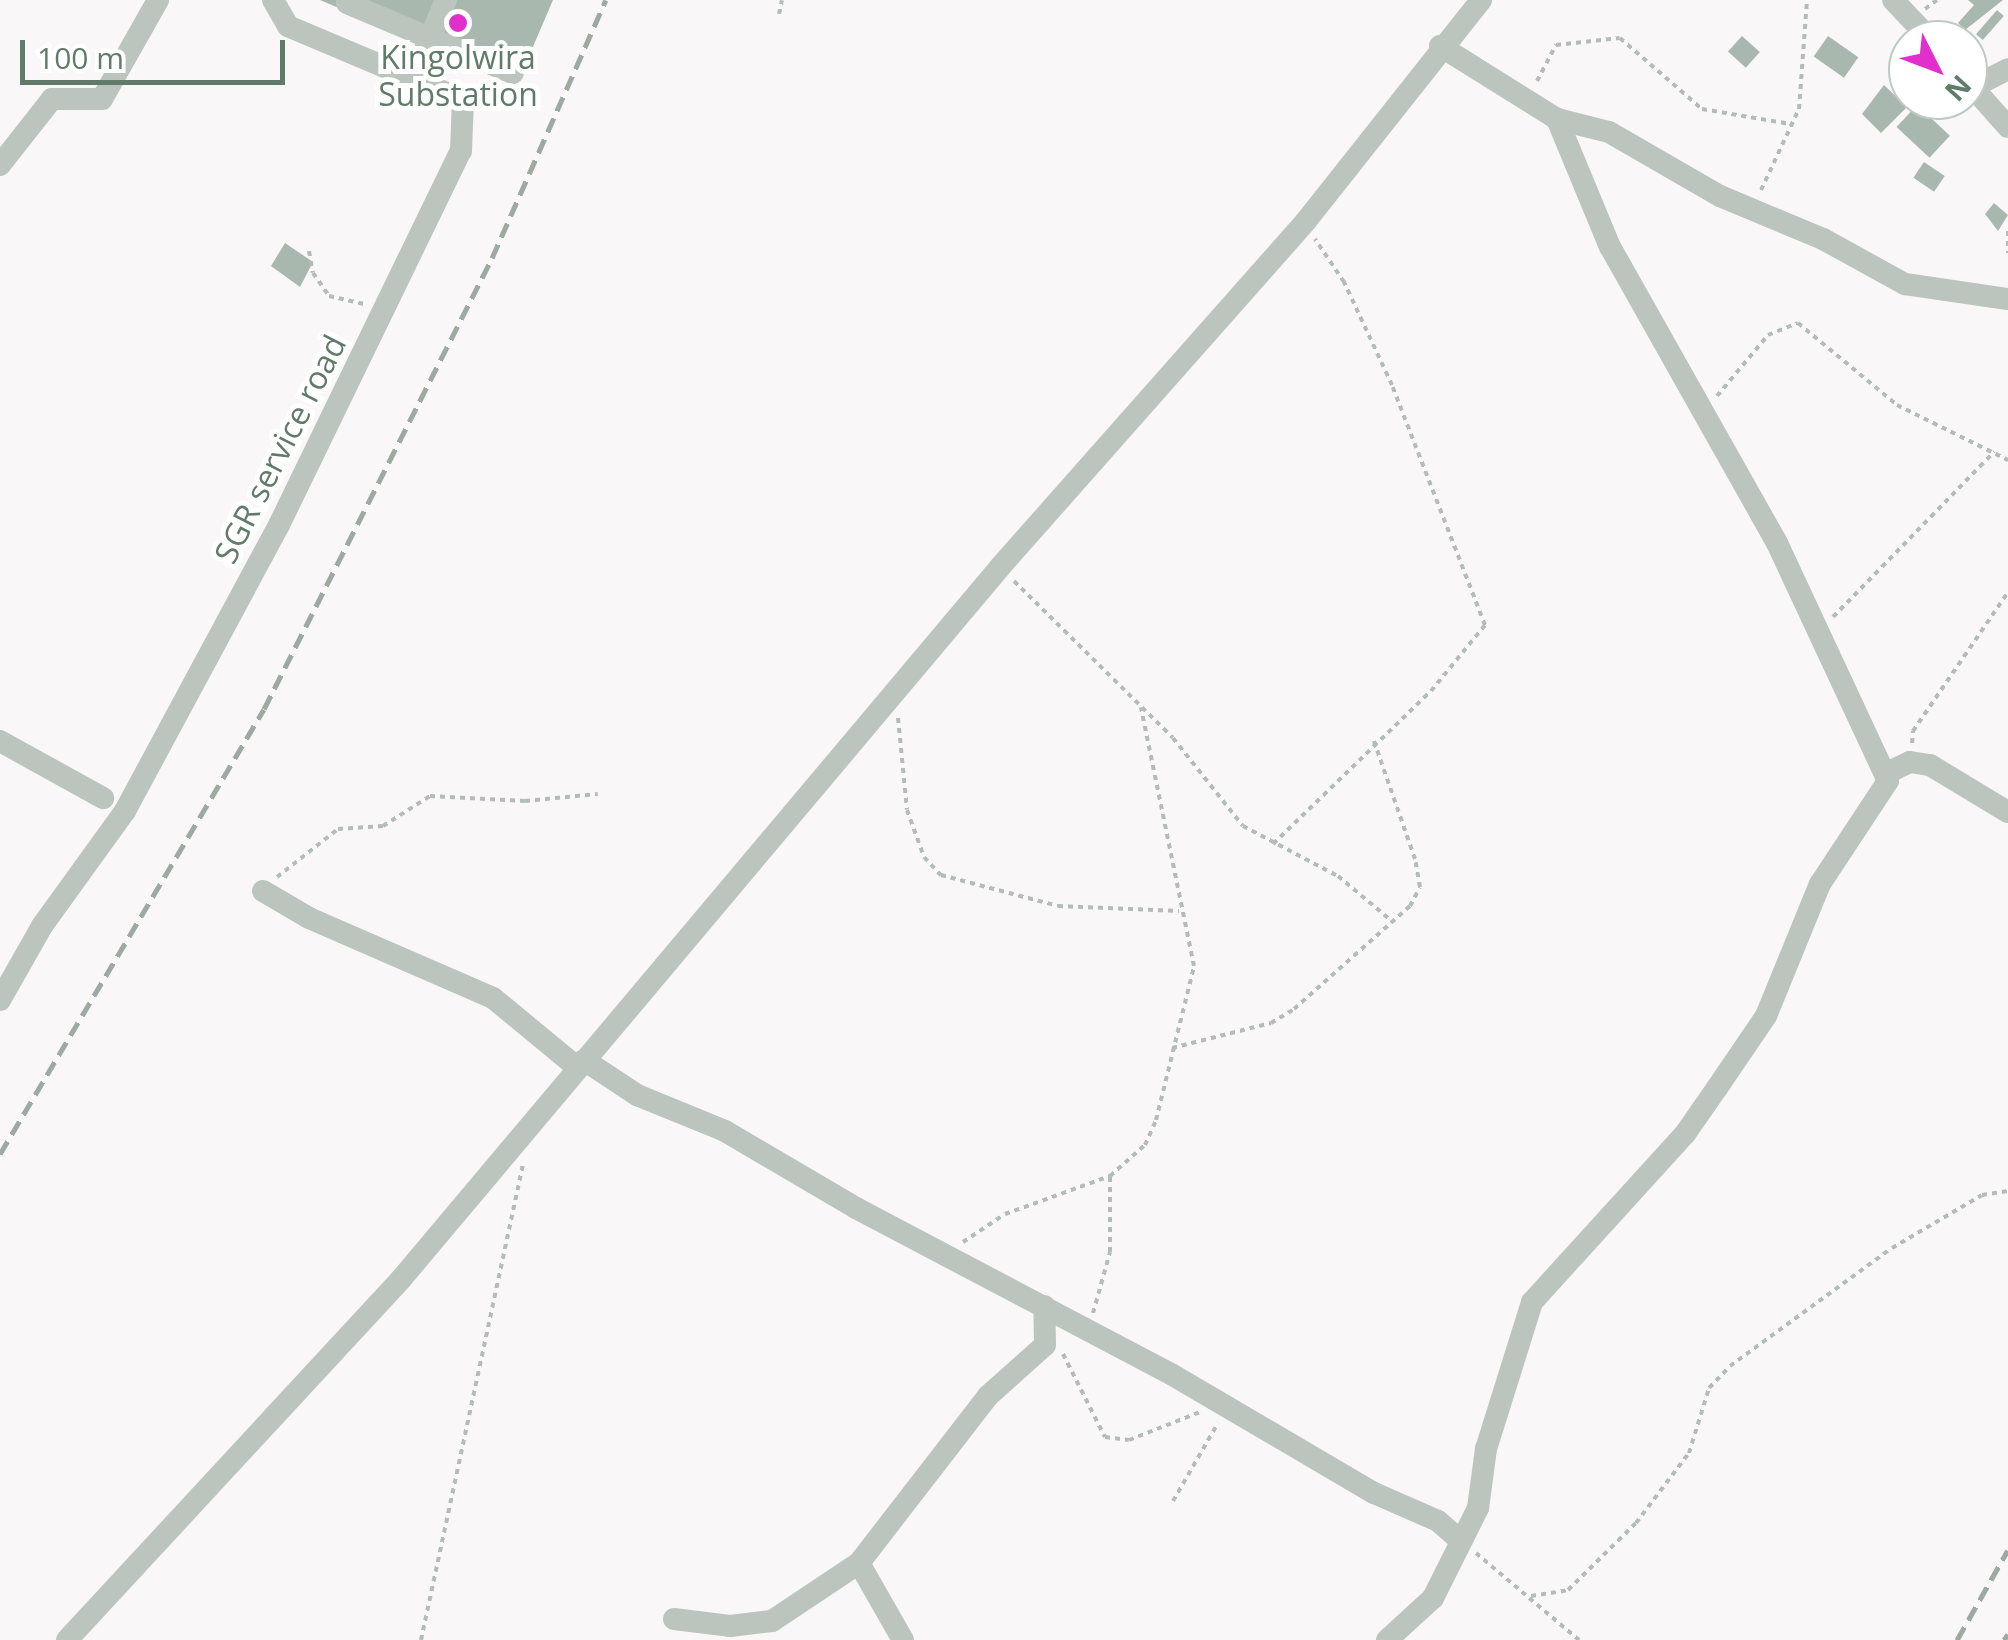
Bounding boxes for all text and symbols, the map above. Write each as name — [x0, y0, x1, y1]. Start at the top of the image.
marker: Kingolwira Substation — [447, 12, 469, 34]
scale bar — [25, 20, 290, 82]
north arrow — [1888, 20, 1988, 120]
text: 100 m — [37, 37, 124, 78]
place label: Kingolwira Substation — [378, 39, 538, 114]
text: N — [1937, 68, 1981, 110]
street label: SGR service road — [206, 329, 354, 569]

